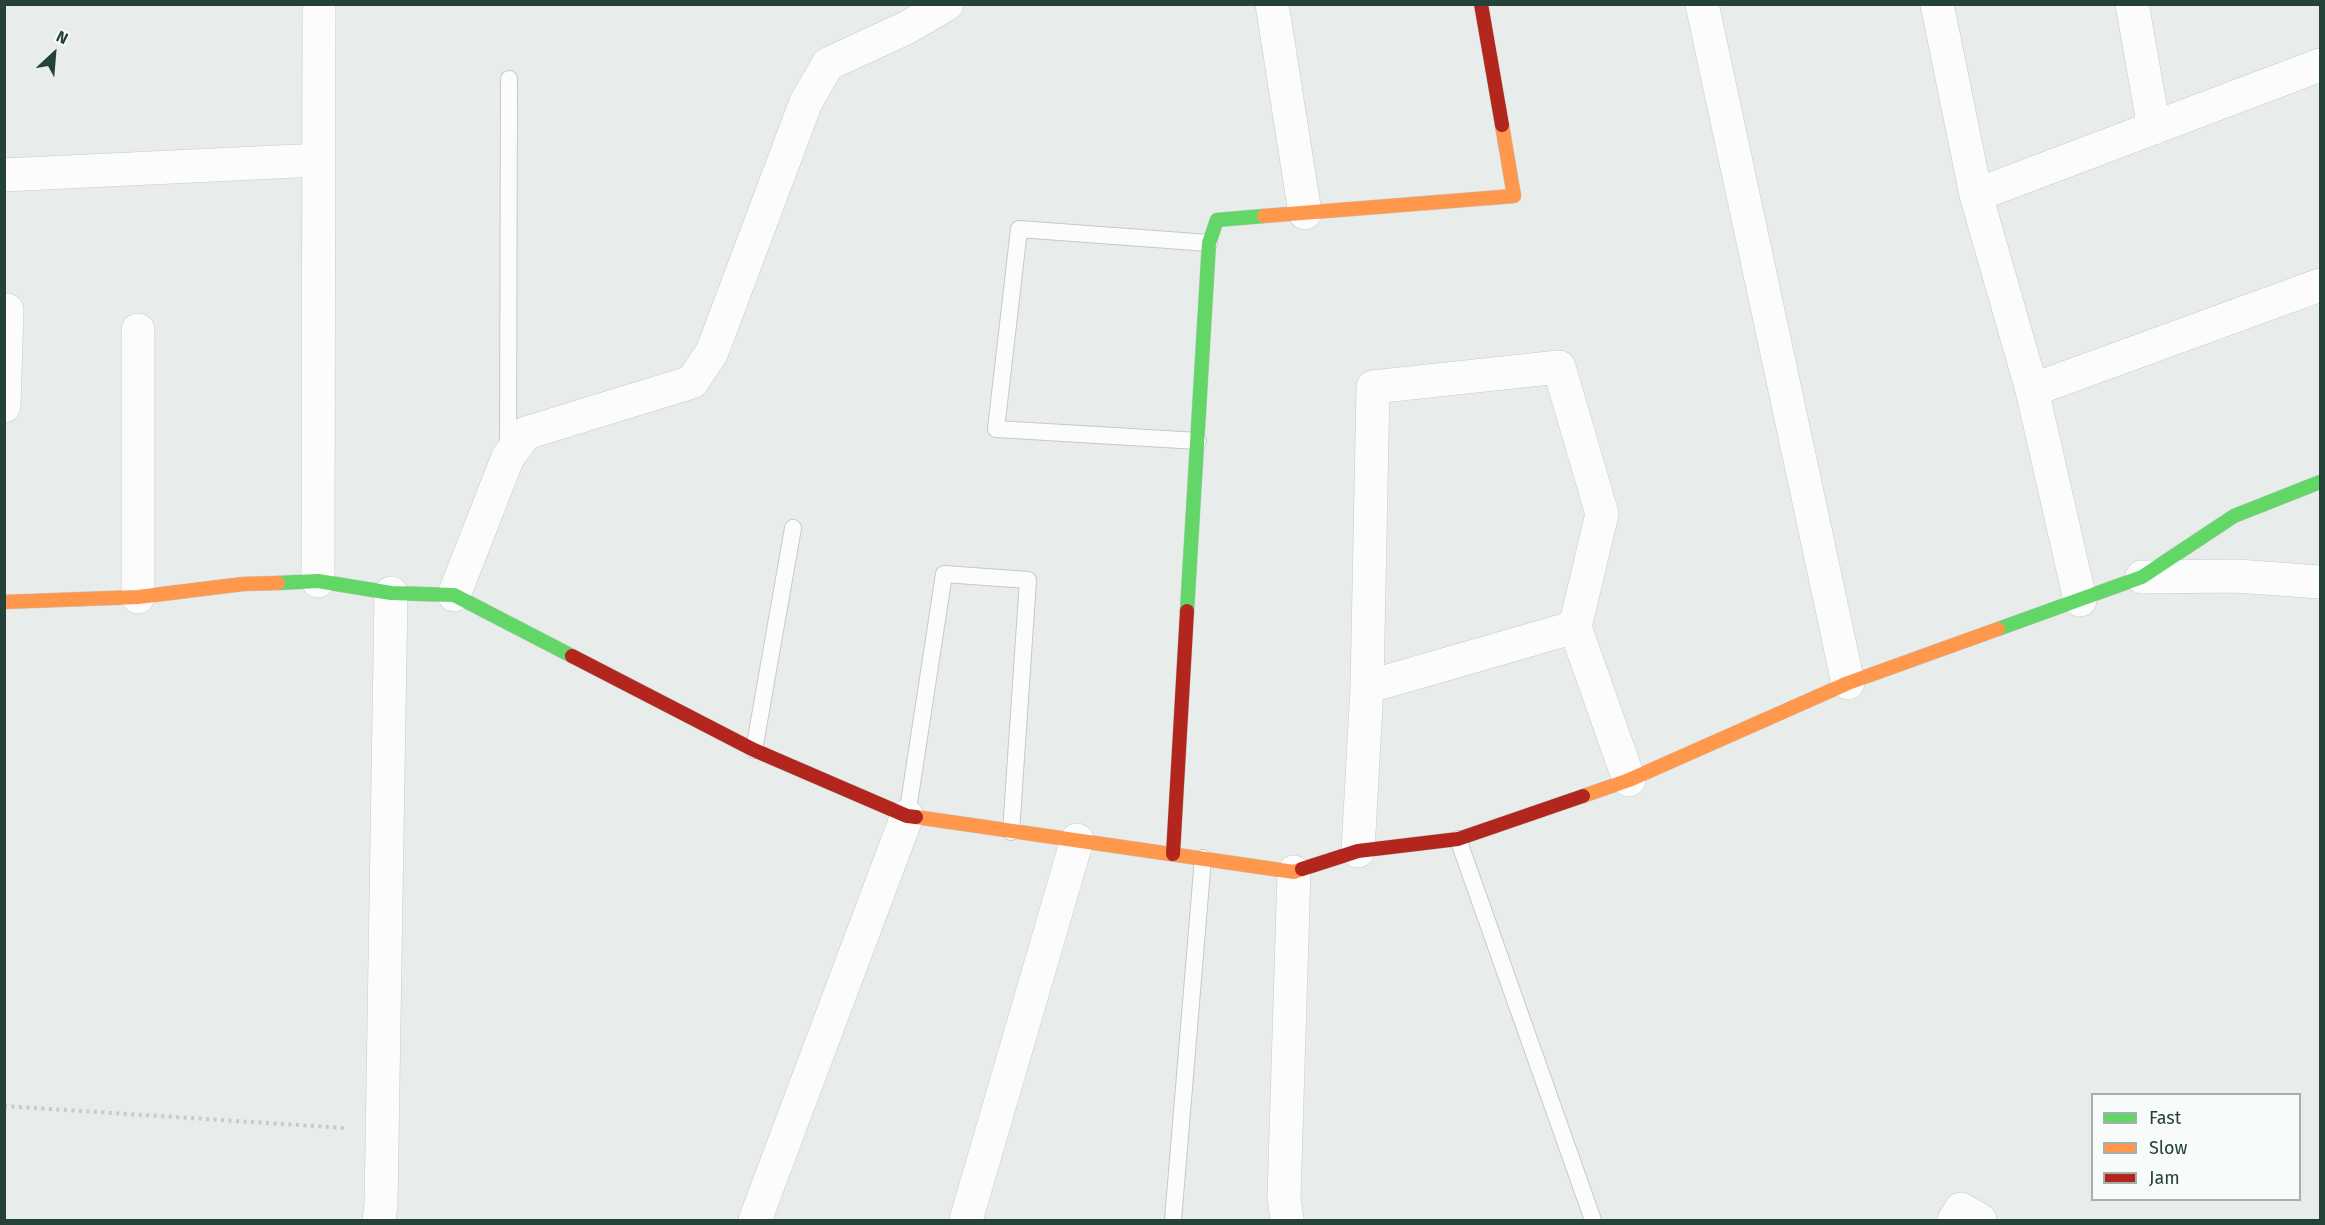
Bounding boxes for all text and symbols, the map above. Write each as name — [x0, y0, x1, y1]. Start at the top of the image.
north arrow — [24, 24, 84, 84]
text: N — [53, 27, 71, 48]
legend — [2091, 1093, 2301, 1201]
text: Fast — [2149, 1107, 2181, 1129]
text: Slow — [2149, 1137, 2187, 1159]
text: Jam — [2149, 1167, 2180, 1189]

